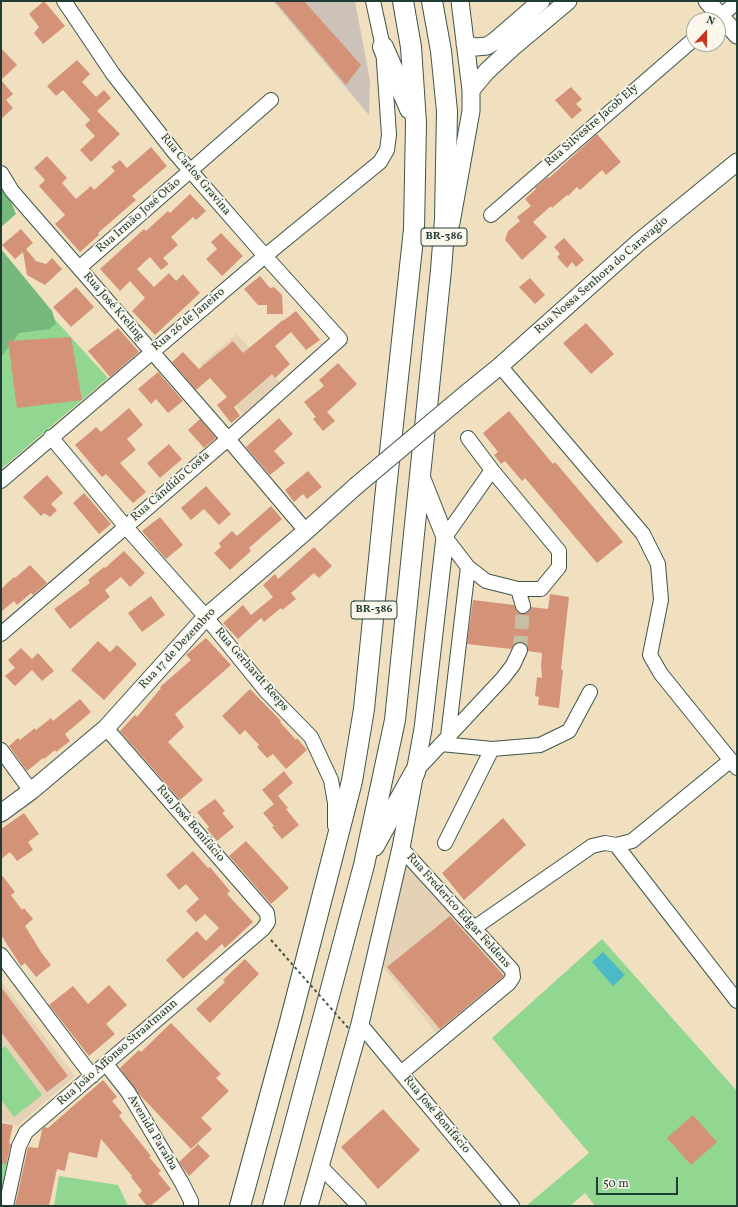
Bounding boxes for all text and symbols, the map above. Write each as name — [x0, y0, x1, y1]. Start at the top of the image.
north arrow — [686, 12, 726, 52]
text: N — [704, 13, 717, 30]
street label: Rua Silvestre Jacob Ely — [542, 81, 642, 171]
street label: Rua Carlos Gravina — [157, 131, 233, 219]
street label: Rua Irmão José Otão — [94, 175, 184, 257]
street label: Rua Nossa Senhora do Caravagio — [532, 214, 672, 338]
road number: BR-386 — [421, 228, 467, 246]
street label: Rua José Kreling — [79, 270, 147, 344]
street label: Rua 26 de Janeiro — [150, 285, 228, 355]
street label: Rua Cândido Costa — [129, 449, 213, 525]
road number: BR-386 — [351, 601, 397, 619]
street label: Rua 17 de Dezembro — [137, 605, 219, 693]
street label: Rua Gerhardt Reeps — [211, 625, 291, 715]
street label: Rua José Bonifácio — [153, 783, 227, 865]
street label: Rua Frederico Edgar Feldens — [403, 851, 513, 971]
street label: Rua João Affonso Straatmann — [55, 997, 181, 1109]
street label: Rua José Bonifácio — [399, 1073, 473, 1157]
street label: Avenida Paraíba — [124, 1093, 180, 1173]
scale bar — [598, 1169, 680, 1195]
text: 50 m — [603, 1176, 629, 1192]

